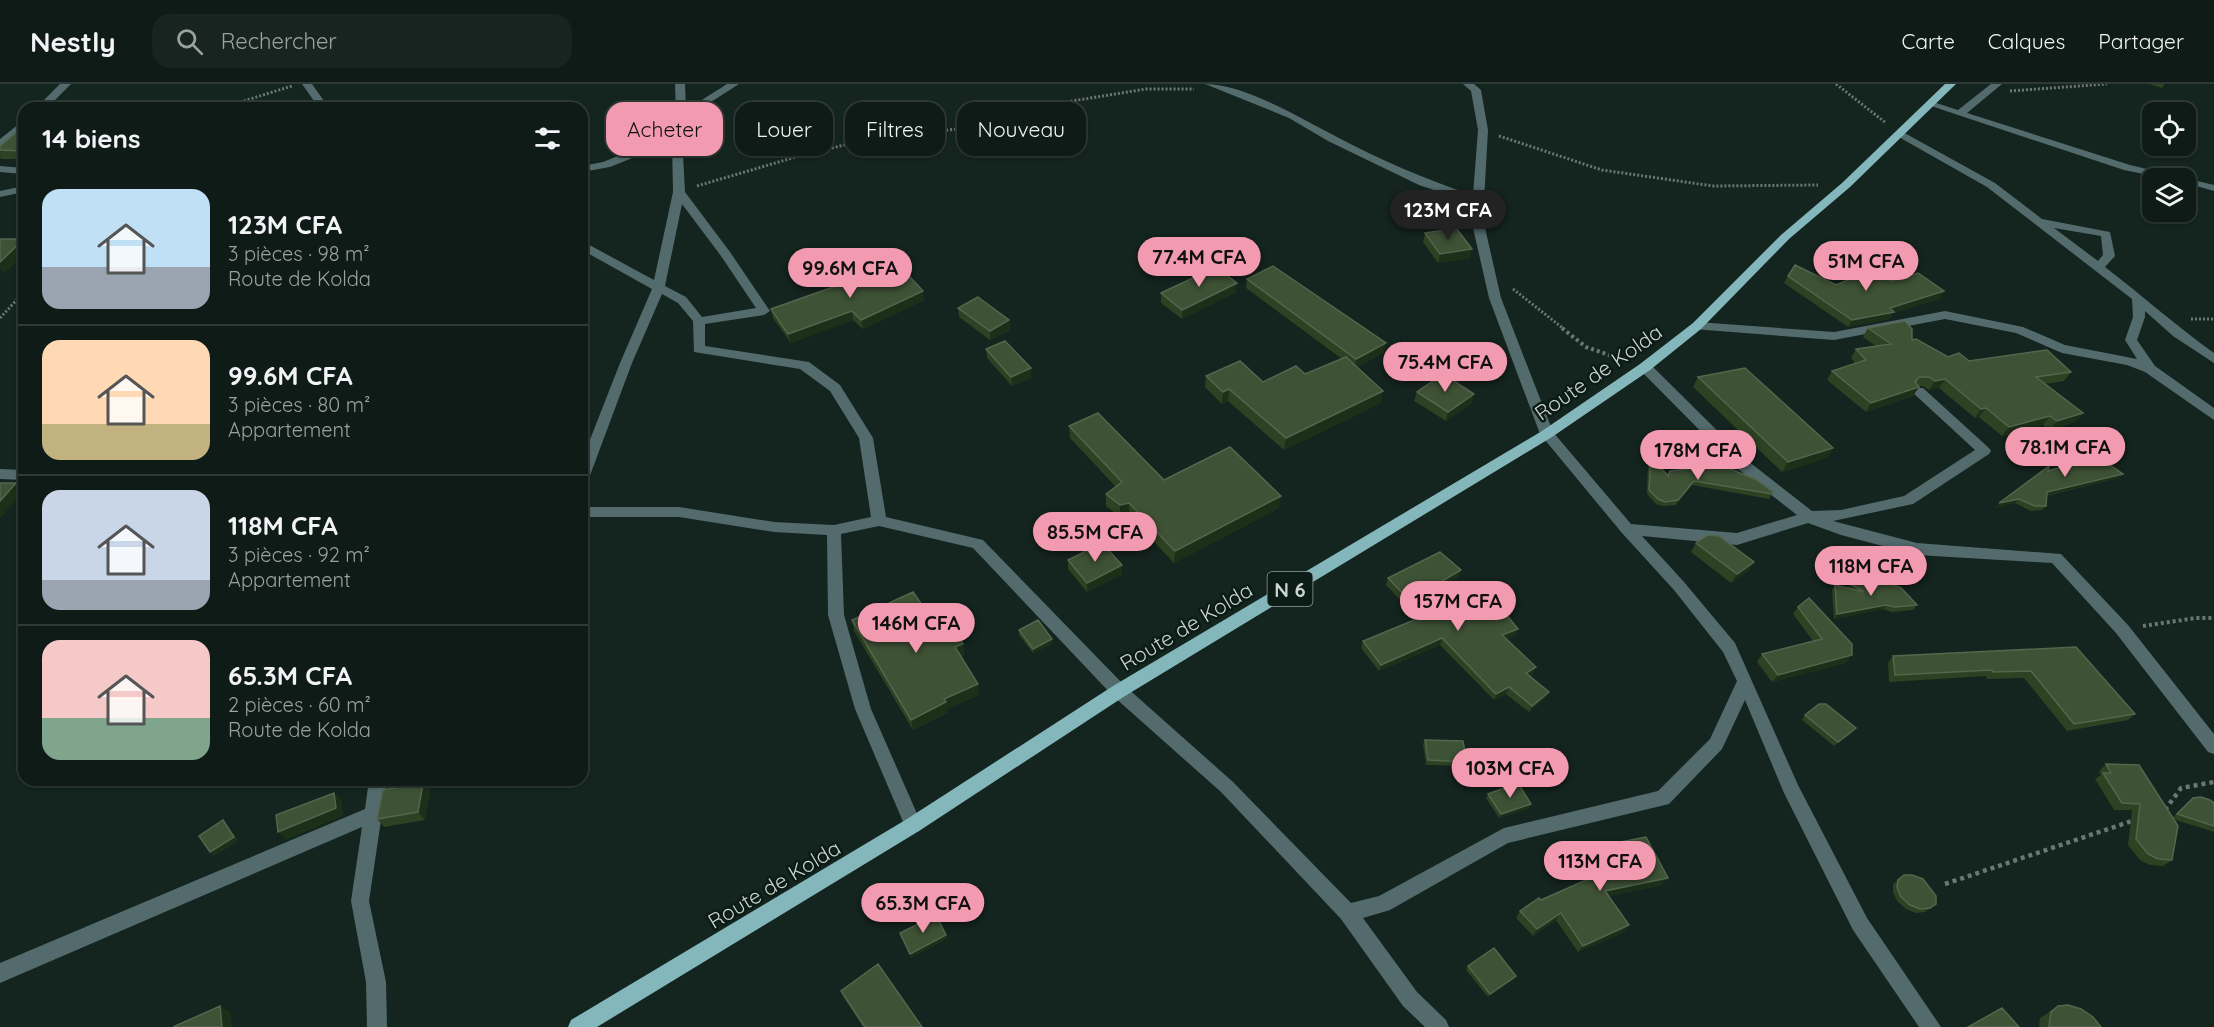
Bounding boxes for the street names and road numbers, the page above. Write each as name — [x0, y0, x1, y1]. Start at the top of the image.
street label: Route de Kolda — [1529, 318, 1667, 426]
road number: N 6 — [1268, 572, 1312, 606]
street label: Route de Kolda — [1115, 576, 1257, 676]
street label: Route de Kolda — [703, 834, 845, 934]

